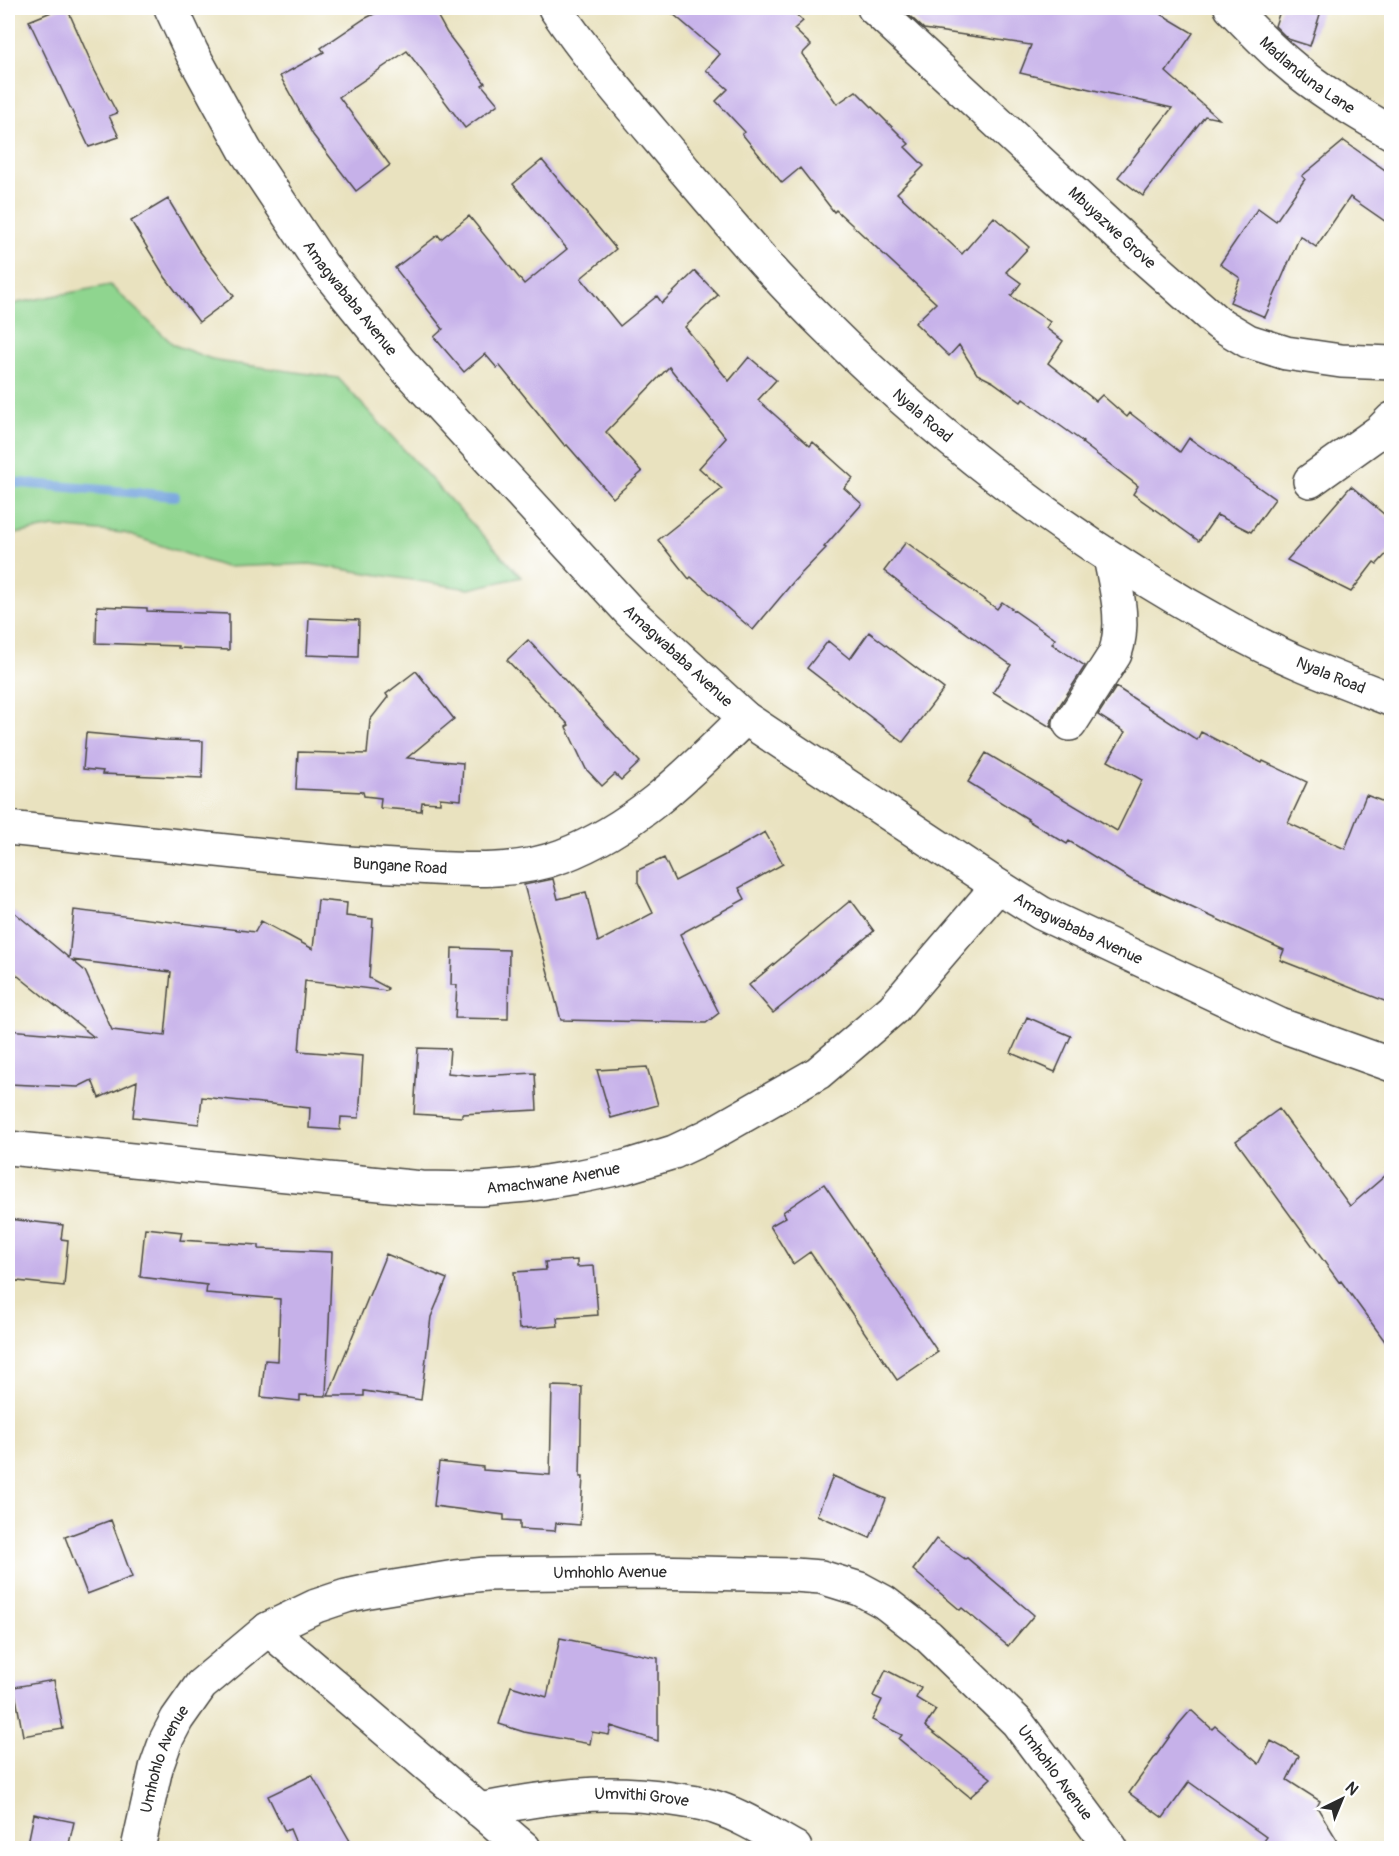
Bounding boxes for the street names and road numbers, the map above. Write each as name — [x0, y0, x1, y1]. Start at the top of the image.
street label: Madlanduna Lane — [1255, 32, 1359, 119]
street label: Mbuyazwe Grove — [1064, 183, 1160, 273]
street label: Amagwababa Avenue — [298, 237, 401, 360]
street label: Nyala Road — [888, 384, 957, 447]
street label: Amagwababa Avenue — [619, 601, 737, 712]
street label: Nyala Road — [1293, 653, 1368, 699]
street label: Bungane Road — [352, 853, 448, 879]
street label: Amagwababa Avenue — [1010, 888, 1146, 969]
street label: Amachwane Avenue — [486, 1158, 622, 1198]
street label: Umhohlo Avenue — [553, 1562, 667, 1583]
street label: Umhohlo Avenue — [136, 1701, 194, 1815]
street label: Umhohlo Avenue — [1013, 1721, 1097, 1824]
street label: Umvithi Grove — [594, 1784, 690, 1811]

